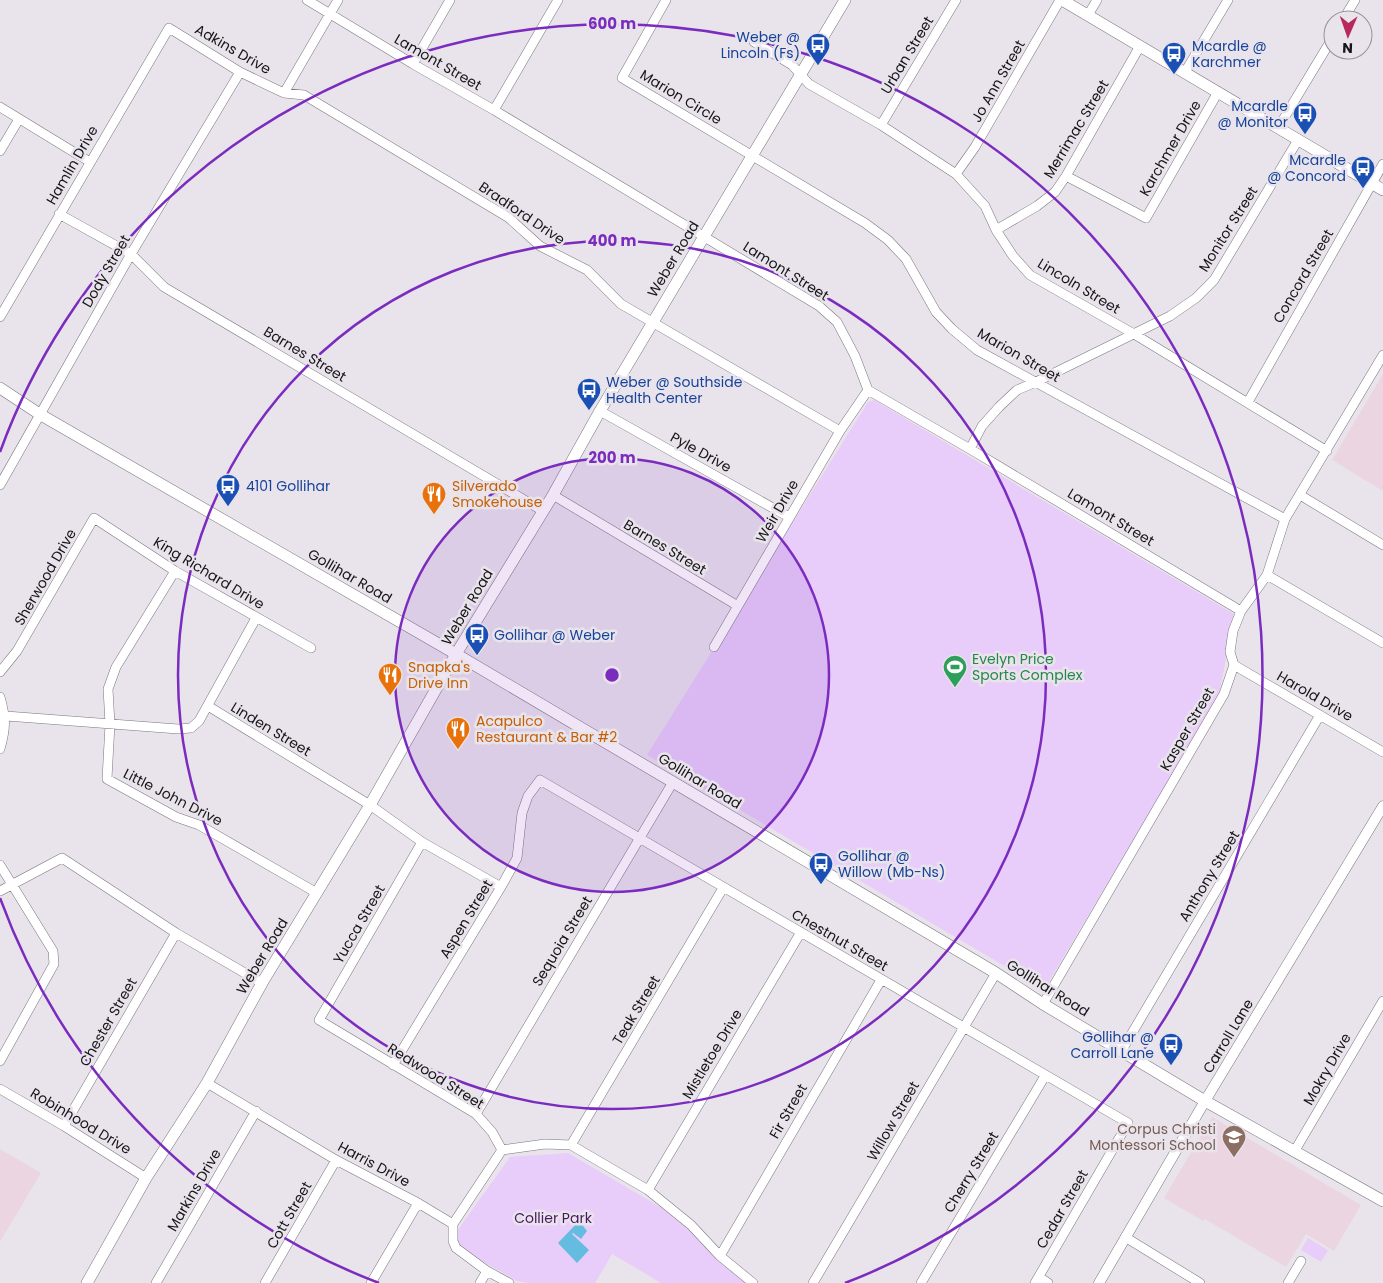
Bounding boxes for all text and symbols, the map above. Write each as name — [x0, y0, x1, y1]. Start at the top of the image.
north arrow — [1323, 10, 1373, 60]
street label: Urban Street — [876, 12, 938, 98]
text: 600 m — [588, 13, 636, 34]
street label: Adkins Drive — [191, 19, 275, 79]
place label: Weber @ Lincoln (Fs) — [721, 27, 800, 63]
street label: Lamont Street — [391, 29, 485, 95]
bus stop icon: Weber @ Lincoln (Fs) — [805, 32, 831, 66]
street label: Jo Ann Street — [966, 36, 1030, 126]
place label: Mcardle @ Karchmer — [1192, 36, 1267, 72]
text: N — [1342, 38, 1353, 58]
bus stop icon: Mcardle @ Karchmer — [1161, 41, 1187, 75]
street label: Marion Circle — [636, 65, 726, 129]
street label: Merrimac Street — [1039, 76, 1113, 182]
street label: Karchmer Drive — [1134, 96, 1206, 200]
place label: Mcardle @ Monitor — [1217, 96, 1288, 132]
bus stop icon: Mcardle @ Monitor — [1292, 101, 1318, 135]
street label: Hamlin Drive — [41, 122, 103, 208]
place label: Mcardle @ Concord — [1267, 150, 1346, 186]
bus stop icon: Mcardle @ Concord — [1350, 155, 1376, 189]
street label: Bradford Drive — [475, 177, 569, 249]
street label: Monitor Street — [1194, 182, 1262, 276]
street label: Weber Road — [642, 217, 704, 301]
street label: Concord Street — [1268, 225, 1338, 327]
text: 400 m — [588, 230, 637, 251]
street label: Dody Street — [77, 231, 135, 311]
street label: Lamont Street — [739, 237, 833, 305]
street label: Lincoln Street — [1034, 253, 1124, 319]
street label: Barnes Street — [260, 321, 350, 387]
street label: Marion Street — [974, 323, 1064, 387]
place label: Weber @ Southside Health Center — [606, 372, 743, 408]
bus stop icon: Weber @ Southside Health Center — [576, 377, 602, 411]
street label: Pyle Drive — [667, 427, 735, 477]
text: 200 m — [588, 447, 636, 468]
bus stop icon: 4101 Gollihar — [215, 473, 241, 507]
street label: Weir Drive — [751, 475, 803, 546]
place label: 4101 Gollihar — [246, 476, 330, 496]
place label: Silverado Smokehouse — [452, 476, 543, 512]
restaurant icon: Silverado Smokehouse — [421, 481, 447, 515]
street label: Lamont Street — [1064, 483, 1158, 551]
street label: Barnes Street — [620, 514, 710, 580]
street label: Sherwood Drive — [9, 525, 81, 629]
street label: King Richard Drive — [150, 532, 269, 614]
street label: Gollihar Road — [304, 544, 396, 608]
street label: Weber Road — [436, 565, 498, 649]
bus stop icon: Gollihar @ Weber — [464, 622, 490, 656]
place label: Gollihar @ Weber — [494, 625, 615, 645]
place label: Evelyn Price Sports Complex — [972, 649, 1083, 685]
sports icon: Evelyn Price Sports Complex — [942, 654, 968, 688]
place label: Snapka's Drive Inn — [408, 657, 470, 693]
restaurant icon: Snapka's Drive Inn — [377, 662, 403, 696]
centre of rings — [603, 666, 621, 684]
street label: Harold Drive — [1273, 666, 1357, 726]
street label: Kasper Street — [1155, 684, 1219, 774]
street label: Linden Street — [227, 697, 315, 761]
place label: Acapulco Restaurant & Bar #2 — [476, 711, 617, 747]
restaurant icon: Acapulco Restaurant & Bar #2 — [445, 716, 471, 750]
street label: Gollihar Road — [655, 748, 745, 814]
street label: Little John Drive — [120, 763, 226, 831]
street label: Anthony Street — [1174, 827, 1244, 925]
place label: Gollihar @ Willow (Mb-Ns) — [838, 846, 945, 882]
bus stop icon: Gollihar @ Willow (Mb-Ns) — [808, 851, 834, 885]
street label: Aspen Street — [435, 876, 497, 962]
street label: Yucca Street — [328, 881, 390, 967]
street label: Sequoia Street — [527, 892, 597, 990]
street label: Chestnut Street — [788, 904, 892, 976]
street label: Weber Road — [231, 914, 293, 998]
street label: Gollihar Road — [1003, 955, 1093, 1021]
street label: Teak Street — [607, 972, 665, 1048]
street label: Chester Street — [74, 974, 142, 1070]
street label: Carroll Lane — [1198, 995, 1258, 1077]
street label: Mistletoe Drive — [677, 1005, 747, 1103]
place label: Gollihar @ Carroll Lane — [1071, 1027, 1154, 1063]
street label: Mokry Drive — [1298, 1029, 1356, 1109]
bus stop icon: Gollihar @ Carroll Lane — [1158, 1032, 1184, 1066]
street label: Redwood Street — [384, 1038, 488, 1114]
street label: Willow Street — [862, 1077, 924, 1165]
street label: Fir Street — [764, 1080, 812, 1142]
street label: Robinhood Drive — [27, 1083, 136, 1159]
place label: Corpus Christi Montessori School — [1089, 1119, 1216, 1155]
school or university icon: Corpus Christi Montessori School — [1221, 1124, 1247, 1158]
street label: Cherry Street — [939, 1128, 1003, 1216]
street label: Harris Drive — [334, 1137, 414, 1192]
street label: Markins Drive — [162, 1145, 226, 1235]
street label: Cedar Street — [1031, 1166, 1093, 1252]
street label: Cott Street — [262, 1178, 316, 1252]
park label: Collier Park — [514, 1208, 593, 1228]

